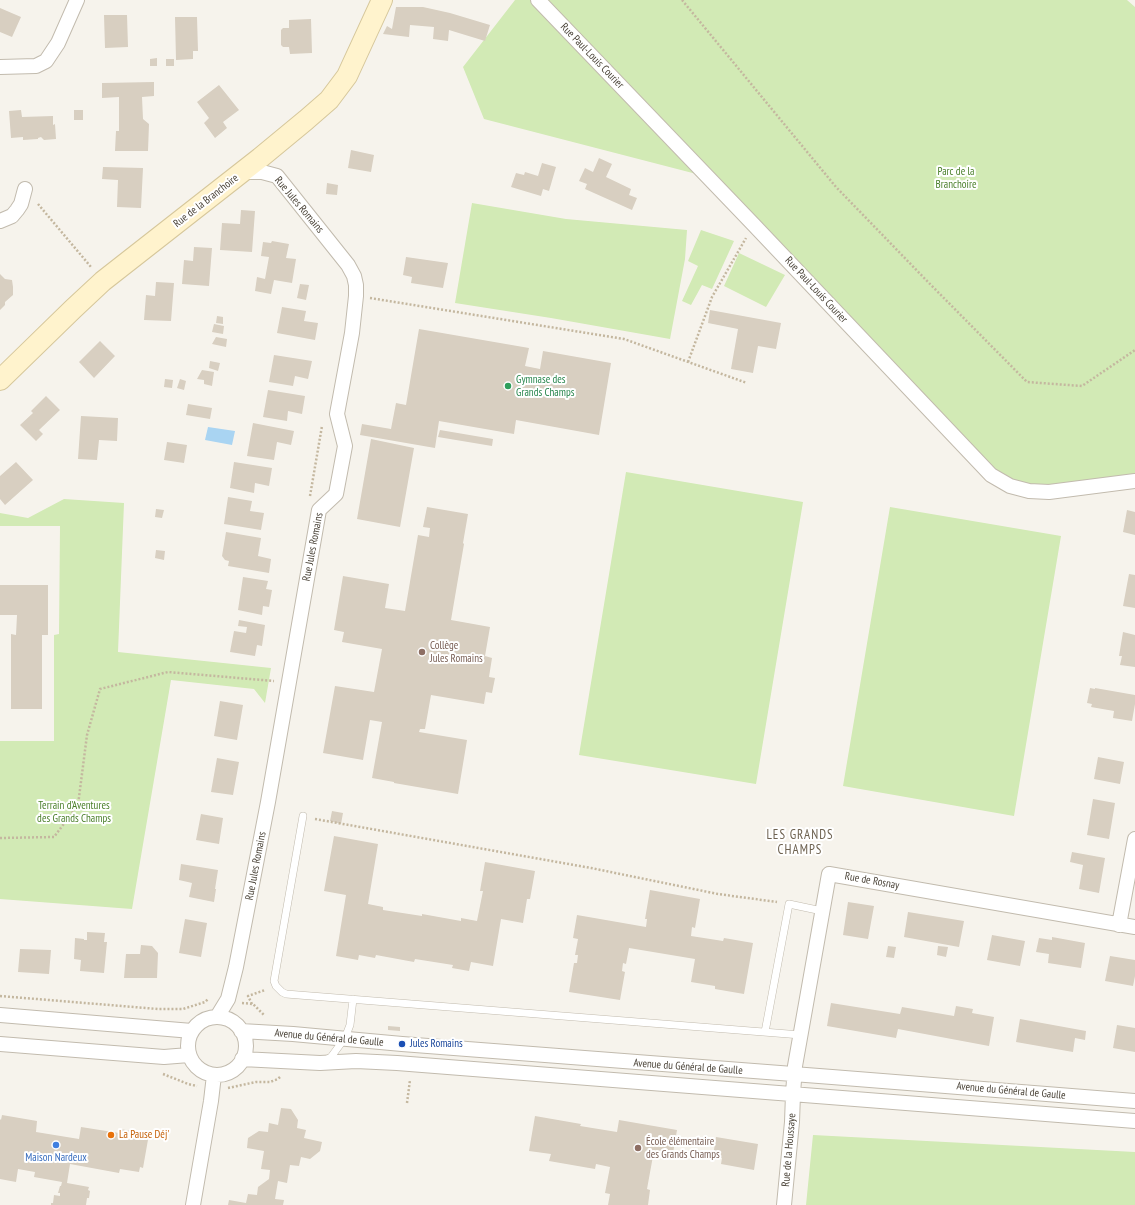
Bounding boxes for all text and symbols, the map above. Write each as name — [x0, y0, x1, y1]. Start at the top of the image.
street label: Rue Paul-Louis Courier — [557, 21, 627, 91]
park label: Parc de la Branchoire — [936, 165, 976, 191]
street label: Rue de la Branchoire — [171, 172, 241, 230]
street label: Rue Jules Romains — [272, 174, 326, 236]
street label: Rue Paul-Louis Courier — [782, 254, 850, 326]
place label: Gymnase des Grands Champs — [516, 373, 574, 399]
marker: Gymnase des Grands Champs — [503, 381, 513, 391]
street label: Rue Jules Romains — [300, 512, 326, 582]
place label: Collège Jules Romains — [430, 639, 483, 665]
marker: Collège Jules Romains — [417, 647, 427, 657]
park label: Terrain d’Aventures des Grands Champs — [37, 799, 111, 825]
district label: LES GRANDS CHAMPS — [766, 827, 834, 858]
street label: Rue Jules Romains — [243, 831, 269, 901]
street label: Rue de Rosnay — [844, 870, 900, 892]
street label: Avenue du Général de Gaulle — [274, 1027, 384, 1049]
place label: Jules Romains — [410, 1037, 463, 1051]
marker: Jules Romains — [397, 1039, 407, 1049]
street label: Avenue du Général de Gaulle — [633, 1057, 743, 1077]
street label: Avenue du Général de Gaulle — [956, 1080, 1066, 1102]
street label: Rue de la Houssaye — [779, 1113, 799, 1187]
place label: La Pause Déj' — [119, 1128, 169, 1142]
marker: La Pause Déj' — [106, 1130, 116, 1140]
place label: École élémentaire des Grands Champs — [646, 1135, 720, 1161]
marker: Maison Nardeux — [51, 1140, 61, 1150]
marker: École élémentaire des Grands Champs — [633, 1143, 643, 1153]
place label: Maison Nardeux — [25, 1151, 87, 1165]

